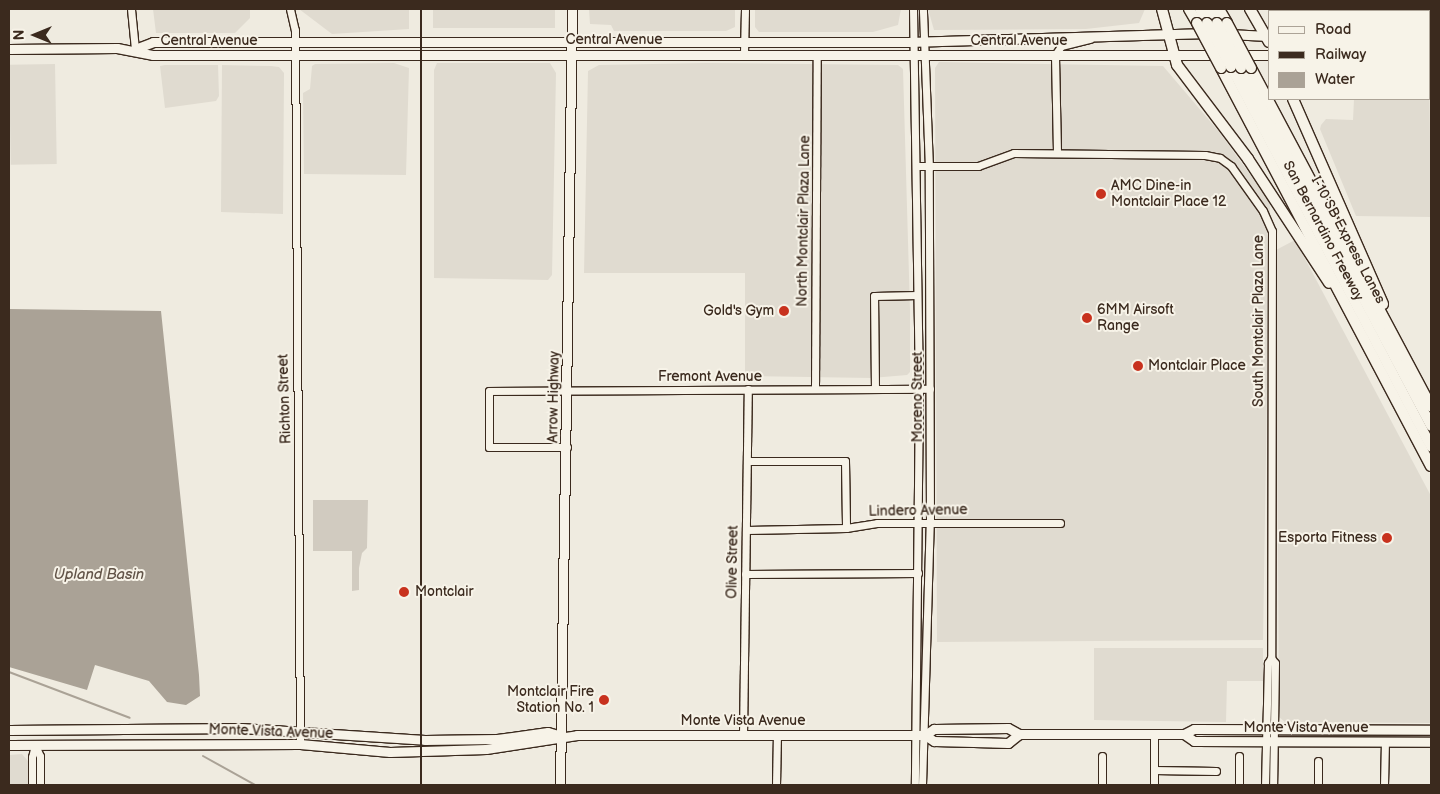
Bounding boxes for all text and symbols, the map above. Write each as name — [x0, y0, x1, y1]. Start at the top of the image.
north arrow — [10, 10, 60, 60]
legend — [1268, 10, 1430, 100]
text: Road — [1315, 20, 1351, 39]
text: N — [11, 30, 28, 40]
street label: Central Avenue — [565, 32, 663, 48]
street label: Central Avenue — [160, 33, 258, 49]
street label: Central Avenue — [970, 33, 1068, 49]
text: Railway — [1315, 45, 1366, 64]
text: Water — [1315, 70, 1355, 89]
street label: North Montclair Plaza Lane — [794, 135, 814, 307]
street label: San Bernardino Freeway — [1279, 158, 1367, 304]
street label: I-10 SB Express Lanes — [1307, 173, 1389, 307]
place label: AMC Dine-in Montclair Place 12 — [1111, 178, 1226, 210]
marker: AMC Dine-in Montclair Place 12 — [1095, 188, 1107, 200]
street label: South Montclair Plaza Lane — [1251, 235, 1267, 407]
place label: 6MM Airsoft Range — [1097, 302, 1174, 334]
place label: Gold's Gym — [703, 303, 774, 319]
marker: Gold's Gym — [778, 305, 790, 317]
marker: 6MM Airsoft Range — [1081, 312, 1093, 324]
street label: Arrow Highway — [545, 351, 563, 443]
street label: Moreno Street — [910, 351, 926, 443]
street label: Richton Street — [275, 354, 295, 444]
place label: Montclair Place — [1148, 358, 1246, 374]
marker: Montclair Place — [1132, 360, 1144, 372]
street label: Fremont Avenue — [658, 369, 762, 385]
street label: Lindero Avenue — [868, 502, 968, 520]
street label: Olive Street — [724, 525, 742, 599]
place label: Esporta Fitness — [1278, 530, 1377, 546]
marker: Esporta Fitness — [1381, 532, 1393, 544]
water label: Upland Basin — [54, 566, 144, 584]
place label: Montclair — [415, 584, 474, 600]
marker: Montclair — [397, 585, 411, 599]
place label: Montclair Fire Station No. 1 — [507, 684, 594, 716]
marker: Montclair Fire Station No. 1 — [598, 694, 610, 706]
street label: Monte Vista Avenue — [680, 713, 806, 729]
street label: Monte Vista Avenue — [1243, 720, 1369, 736]
street label: Monte Vista Avenue — [208, 721, 334, 743]

